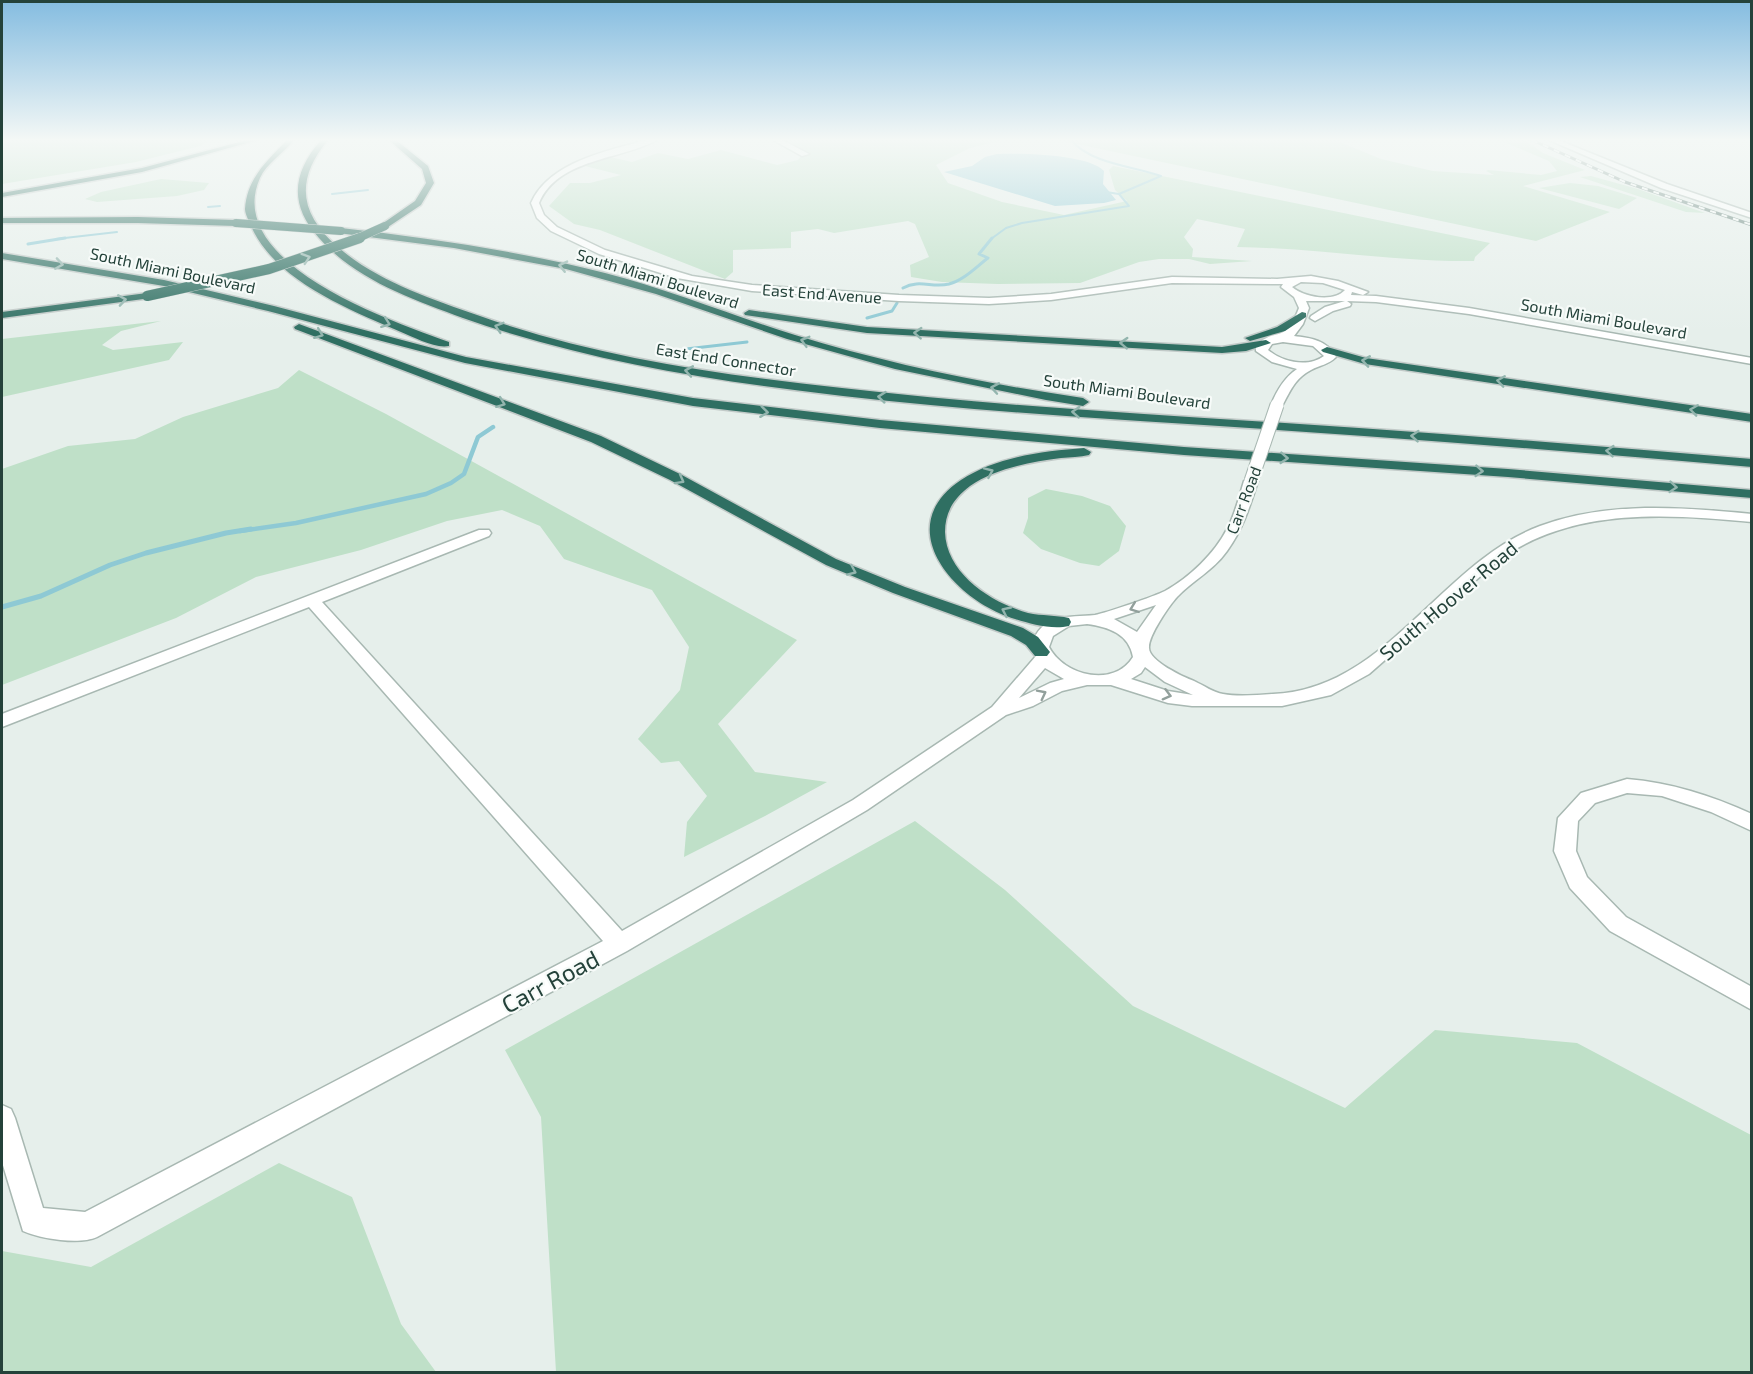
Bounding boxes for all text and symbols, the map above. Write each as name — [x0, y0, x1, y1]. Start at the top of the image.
street label: South Miami Boulevard — [89, 243, 257, 297]
street label: South Miami Boulevard — [575, 244, 741, 312]
one-way arrow — [300, 252, 311, 265]
one-way arrow — [55, 258, 64, 270]
one-way arrow — [558, 261, 568, 274]
street label: East End Avenue — [762, 279, 882, 307]
street label: South Miami Boulevard — [1519, 294, 1689, 342]
one-way arrow — [117, 295, 127, 307]
one-way arrow — [380, 316, 391, 328]
one-way arrow — [494, 321, 505, 334]
one-way arrow — [913, 326, 922, 339]
one-way arrow — [313, 327, 324, 340]
one-way arrow — [801, 336, 811, 348]
one-way arrow — [1120, 337, 1129, 350]
street label: East End Connector — [655, 339, 798, 380]
one-way arrow — [1361, 355, 1371, 368]
one-way arrow — [684, 365, 694, 377]
street label: South Miami Boulevard — [1042, 370, 1212, 412]
one-way arrow — [1496, 376, 1505, 388]
one-way arrow — [990, 382, 1000, 395]
one-way arrow — [878, 391, 887, 404]
one-way arrow — [495, 395, 506, 408]
one-way arrow — [1689, 404, 1698, 416]
one-way arrow — [760, 405, 769, 418]
one-way arrow — [1072, 406, 1081, 419]
one-way arrow — [1411, 430, 1420, 443]
one-way arrow — [1605, 445, 1614, 458]
one-way arrow — [1280, 451, 1289, 464]
street label: Carr Road — [1221, 464, 1265, 536]
one-way arrow — [1474, 464, 1483, 477]
one-way arrow — [982, 467, 993, 479]
one-way arrow — [674, 473, 684, 484]
one-way arrow — [1669, 480, 1678, 493]
street label: South Hoover Road — [1374, 535, 1522, 665]
one-way arrow — [846, 564, 857, 576]
one-way arrow — [1129, 601, 1140, 613]
one-way arrow — [1002, 607, 1013, 619]
one-way arrow — [1161, 688, 1171, 701]
one-way arrow — [1035, 690, 1046, 701]
street label: Carr Road — [496, 943, 604, 1019]

